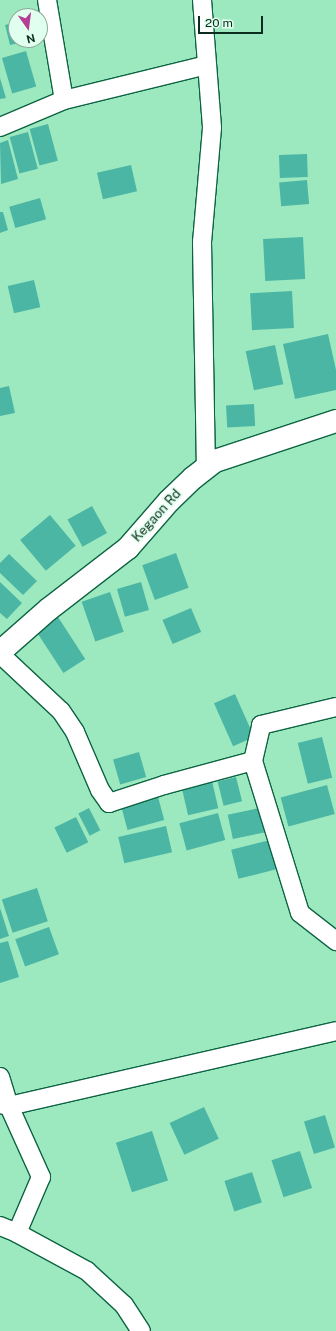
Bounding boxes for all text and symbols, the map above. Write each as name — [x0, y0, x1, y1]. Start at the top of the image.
north arrow — [8, 8, 48, 48]
scale bar — [200, 8, 265, 34]
text: 20 m — [205, 16, 233, 30]
text: N — [25, 32, 36, 46]
street label: Kegaon Rd — [129, 487, 185, 545]

